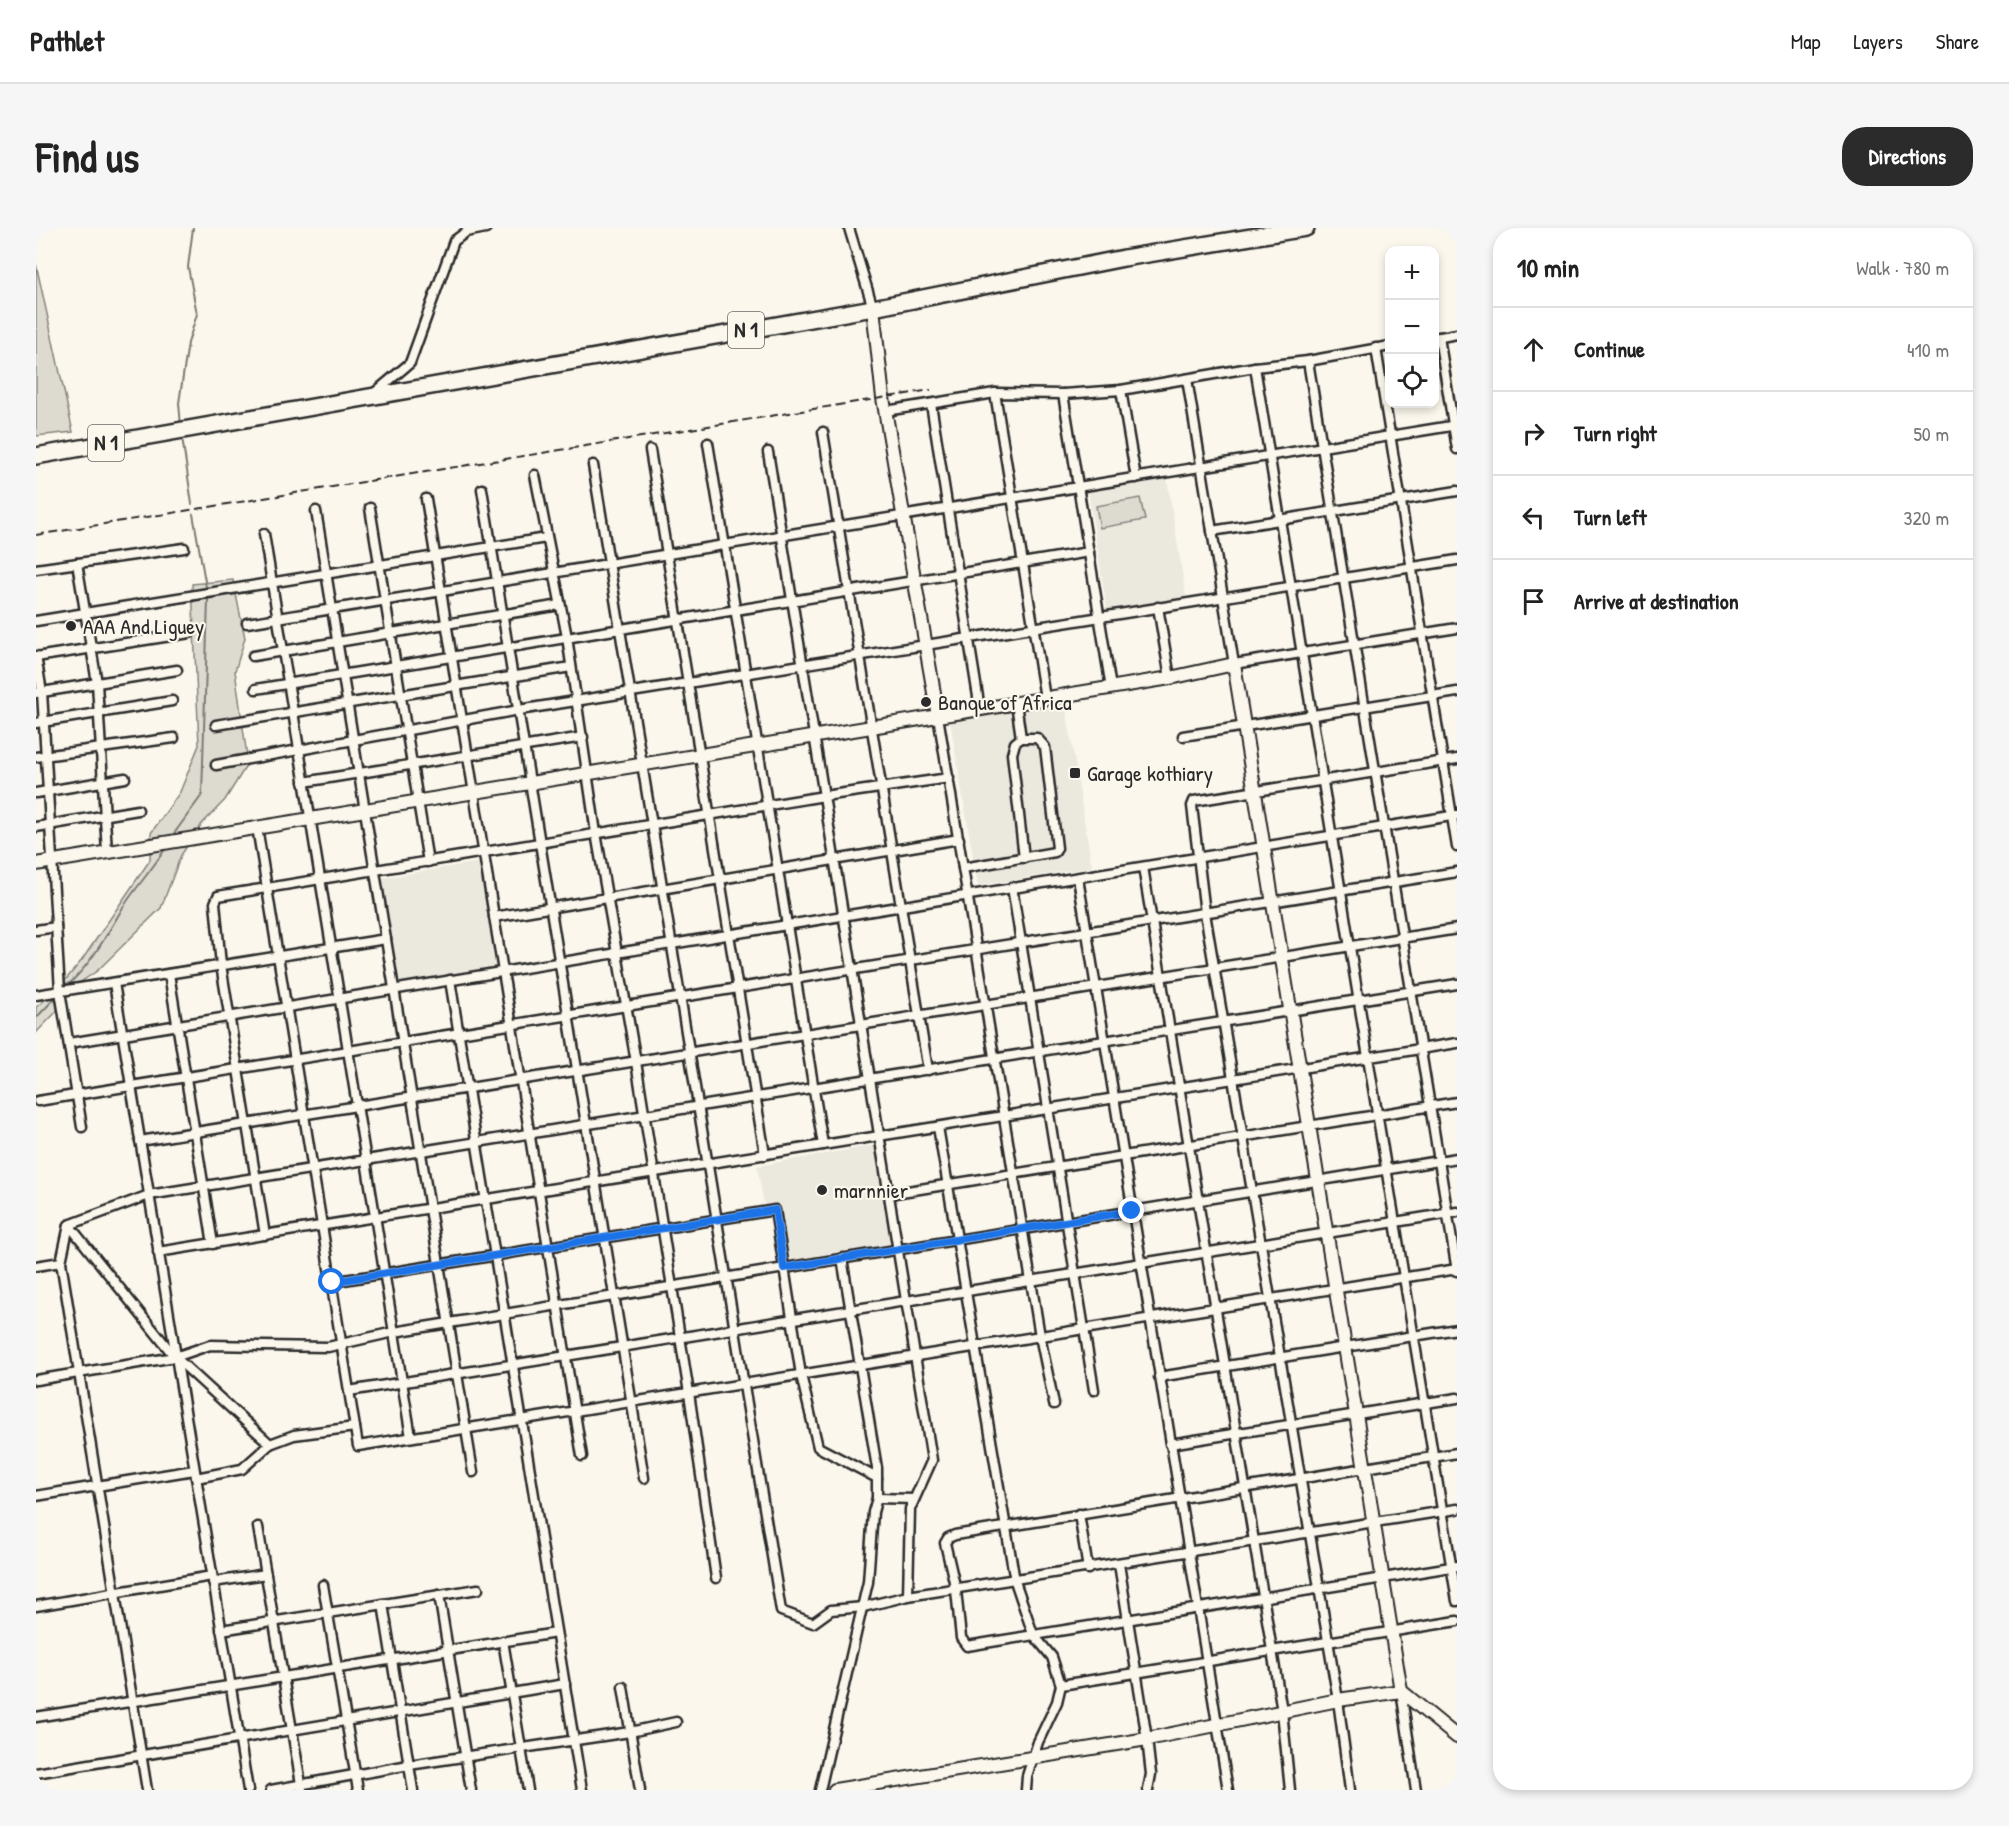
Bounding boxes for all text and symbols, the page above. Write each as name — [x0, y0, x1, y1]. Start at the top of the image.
text: Pathlet — [30, 22, 104, 60]
text: Map — [1791, 27, 1820, 56]
text: Layers — [1853, 27, 1903, 56]
text: Share — [1936, 27, 1979, 56]
button: Directions — [1842, 127, 1973, 186]
text: Find us — [36, 128, 139, 185]
map controls — [1385, 246, 1439, 408]
button: + — [1385, 246, 1439, 300]
text: 10 min — [1517, 250, 1579, 285]
text: Walk · 780 m — [1856, 254, 1949, 281]
button: − — [1385, 300, 1439, 354]
road number: N 1 — [728, 312, 764, 348]
icon: ahead — [1517, 333, 1550, 366]
text: Continue — [1574, 334, 1645, 364]
text: 410 m — [1907, 336, 1949, 363]
button: locate — [1385, 354, 1439, 408]
icon: right — [1517, 417, 1550, 450]
text: Turn right — [1574, 418, 1657, 448]
text: 50 m — [1913, 420, 1949, 447]
road number: N 1 — [88, 425, 124, 461]
icon: left — [1517, 501, 1550, 534]
text: Turn left — [1574, 502, 1647, 532]
text: 320 m — [1904, 504, 1949, 531]
icon: arrive — [1517, 585, 1550, 618]
text: Arrive at destination — [1574, 586, 1739, 616]
place label: AAA And Liguey — [83, 611, 204, 641]
marker: AAA And Liguey — [64, 619, 78, 633]
place label: Banque of Africa — [938, 687, 1072, 717]
marker: Banque of Africa — [919, 695, 933, 709]
place label: Garage kothiary — [1087, 758, 1213, 788]
marker: Garage kothiary — [1068, 766, 1082, 780]
place label: marnnier — [834, 1175, 909, 1205]
marker: marnnier — [815, 1183, 829, 1197]
route end — [1118, 1197, 1144, 1223]
route start — [318, 1268, 344, 1294]

